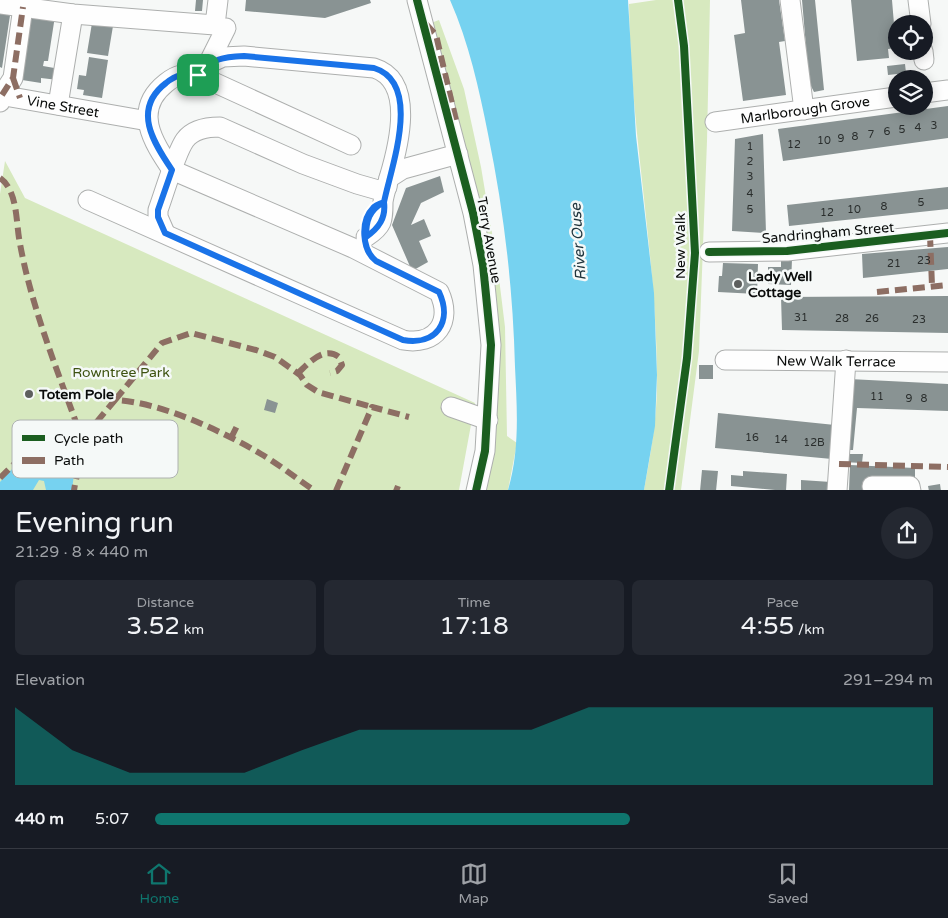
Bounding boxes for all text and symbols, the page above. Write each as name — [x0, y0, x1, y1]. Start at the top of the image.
map controls — [888, 15, 933, 115]
button: locate — [888, 15, 933, 60]
pin — [177, 54, 219, 96]
icon: arrive — [184, 61, 212, 89]
button: layers — [888, 70, 933, 115]
street label: Vine Street — [25, 91, 101, 121]
street label: Marlborough Grove — [739, 92, 871, 127]
house number: 3 — [931, 119, 938, 132]
house number: 4 — [915, 121, 922, 134]
house number: 5 — [899, 123, 906, 136]
house number: 6 — [884, 125, 891, 138]
house number: 7 — [868, 128, 875, 141]
house number: 8 — [852, 130, 859, 143]
house number: 9 — [838, 132, 845, 145]
house number: 10 — [817, 134, 831, 147]
house number: 12 — [787, 138, 801, 151]
house number: 1 — [747, 140, 753, 153]
house number: 2 — [747, 155, 754, 168]
house number: 3 — [747, 170, 754, 183]
house number: 4 — [747, 187, 754, 200]
street label: Terry Avenue — [473, 195, 505, 285]
house number: 5 — [918, 196, 925, 209]
house number: 8 — [881, 200, 888, 213]
water label: River Ouse — [566, 201, 590, 281]
house number: 5 — [747, 203, 754, 216]
house number: 10 — [847, 203, 861, 216]
house number: 12 — [820, 206, 834, 219]
street label: New Walk — [672, 213, 689, 279]
street label: Sandringham Street — [761, 219, 896, 247]
house number: 23 — [917, 254, 931, 267]
house number: 21 — [887, 257, 901, 270]
place label: Lady Well Cottage — [748, 268, 812, 301]
marker: Lady Well Cottage — [732, 278, 744, 290]
house number: 31 — [794, 311, 808, 324]
house number: 28 — [835, 312, 849, 325]
house number: 26 — [865, 312, 879, 325]
house number: 23 — [912, 313, 926, 326]
street label: New Walk Terrace — [776, 352, 896, 370]
park label: Rowntree Park — [72, 364, 170, 381]
place label: Totem Pole — [38, 386, 114, 403]
marker: Totem Pole — [23, 388, 35, 400]
house number: 11 — [870, 390, 884, 403]
house number: 9 — [906, 392, 913, 405]
house number: 8 — [921, 392, 928, 405]
legend — [12, 420, 178, 478]
text: Cycle path — [54, 430, 123, 447]
house number: 16 — [745, 431, 759, 444]
house number: 14 — [774, 433, 788, 446]
house number: 12B — [803, 436, 825, 449]
text: Path — [54, 452, 85, 469]
text: Evening run — [15, 506, 174, 540]
button: share — [881, 507, 933, 559]
text: 21:29 · 8 × 440 m — [15, 542, 148, 562]
text: Distance — [137, 594, 194, 611]
text: Time — [458, 594, 490, 611]
text: Pace — [767, 594, 799, 611]
text: 3.52 — [126, 611, 180, 641]
text: 17:18 — [439, 611, 509, 641]
text: 4:55 — [741, 611, 794, 641]
text: km — [180, 621, 204, 638]
text: /km — [794, 621, 825, 638]
text: Elevation — [15, 670, 85, 690]
text: 291–294 m — [843, 670, 933, 690]
text: 440 m — [15, 809, 64, 829]
text: 5:07 — [95, 809, 129, 829]
tab: Home — [140, 860, 179, 907]
tab: Map — [458, 860, 489, 907]
tab: Saved — [768, 860, 808, 907]

